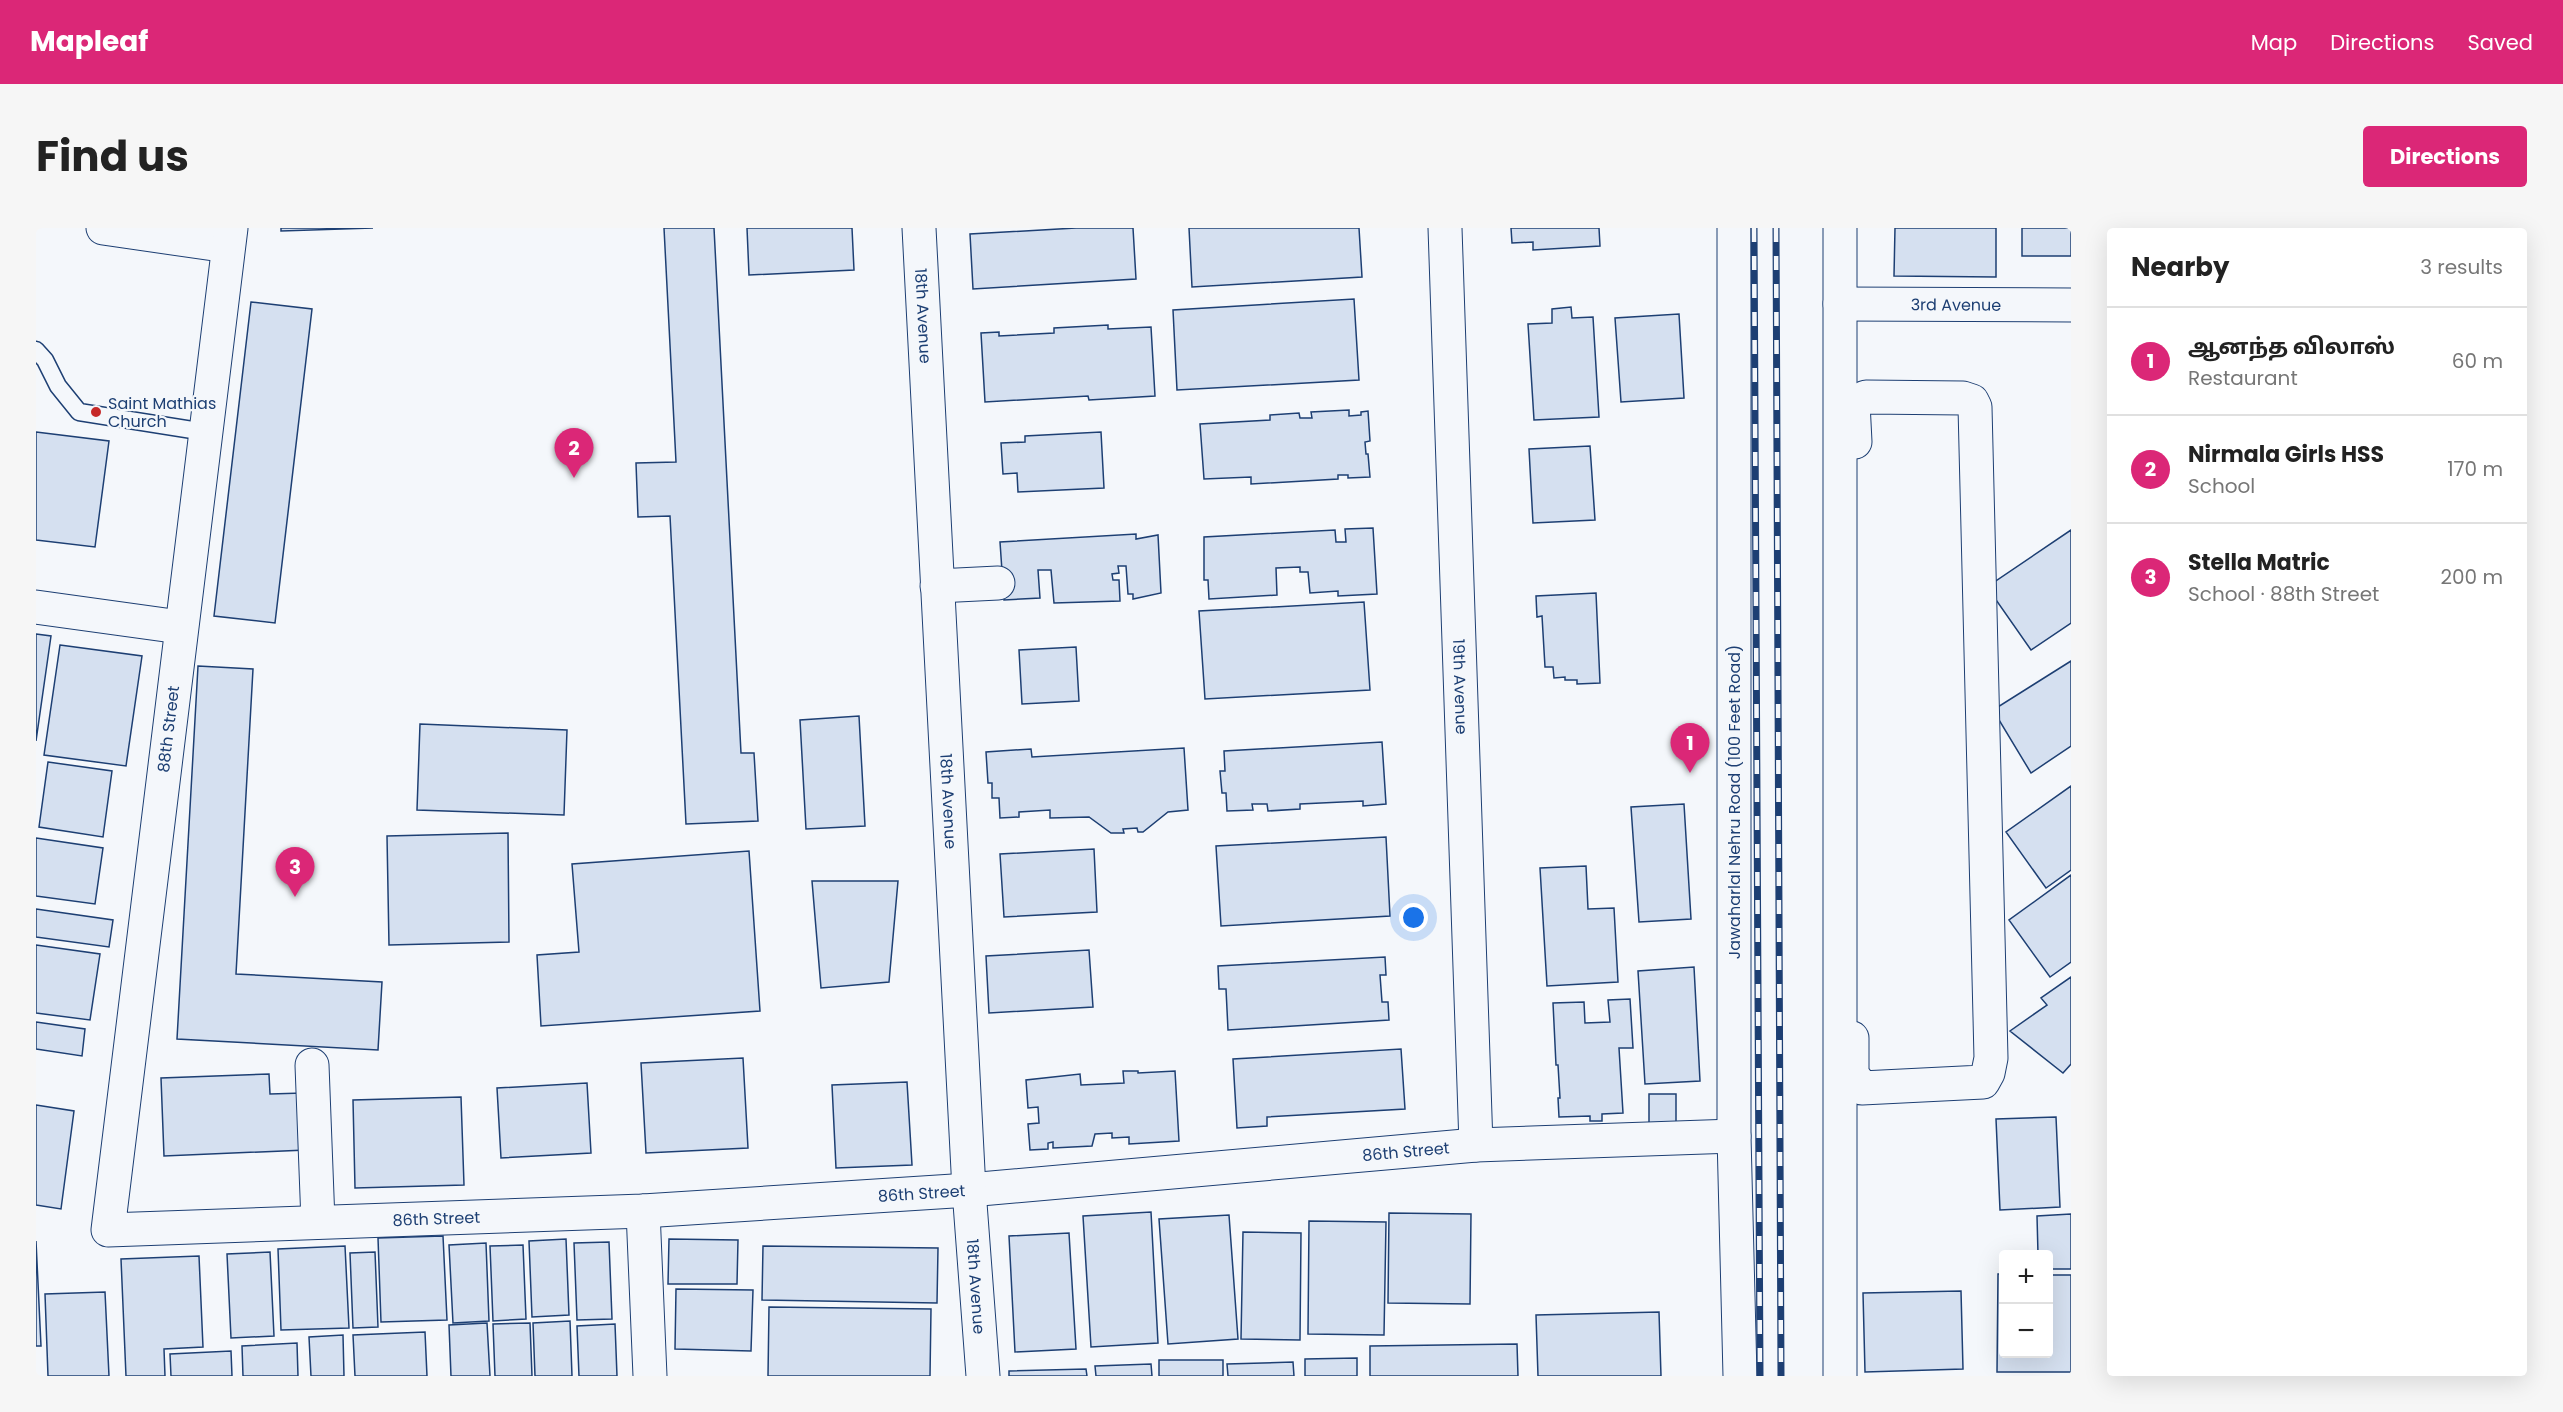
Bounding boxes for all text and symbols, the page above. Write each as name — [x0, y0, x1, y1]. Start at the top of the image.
text: Mapleaf — [30, 22, 148, 61]
text: Map — [2251, 28, 2297, 57]
text: Directions — [2330, 28, 2434, 57]
text: Saved — [2467, 28, 2533, 57]
button: Directions — [2363, 126, 2527, 187]
text: Find us — [36, 127, 189, 186]
text: Nearby — [2131, 249, 2229, 285]
text: 3 results — [2420, 253, 2503, 281]
street label: 18th Avenue — [909, 268, 937, 364]
street label: 3rd Avenue — [1911, 293, 2001, 317]
text: ஆனந்த விலாஸ் — [2188, 331, 2395, 362]
text: 1 — [2147, 347, 2154, 375]
text: 60 m — [2452, 347, 2503, 375]
text: Restaurant — [2188, 364, 2298, 392]
place label: Saint Mathias Church — [108, 392, 216, 433]
marker: Saint Mathias Church — [89, 405, 103, 419]
pin: 2 — [554, 428, 594, 478]
text: Nirmala Girls HSS — [2188, 439, 2384, 470]
text: 2 — [2145, 455, 2156, 483]
text: 170 m — [2447, 455, 2503, 483]
text: School — [2188, 472, 2255, 500]
text: Stella Matric — [2188, 547, 2330, 578]
text: 3 — [2144, 563, 2157, 591]
text: 200 m — [2440, 563, 2503, 591]
text: School · 88th Street — [2188, 580, 2379, 608]
street label: 19th Avenue — [1447, 639, 1473, 735]
street label: Jawaharlal Nehru Road (100 Feet Road) — [1723, 645, 1746, 959]
street label: 88th Street — [152, 684, 185, 774]
pin: 1 — [1670, 724, 1710, 773]
street label: 18th Avenue — [934, 753, 962, 850]
pin: 3 — [276, 848, 314, 897]
your location — [1399, 903, 1428, 932]
street label: 86th Street — [1361, 1136, 1451, 1167]
street label: 86th Street — [877, 1179, 966, 1208]
street label: 86th Street — [392, 1206, 481, 1232]
street label: 18th Avenue — [961, 1238, 991, 1335]
map controls — [1999, 1250, 2053, 1358]
button: + — [1999, 1250, 2053, 1304]
button: − — [1999, 1304, 2053, 1358]

